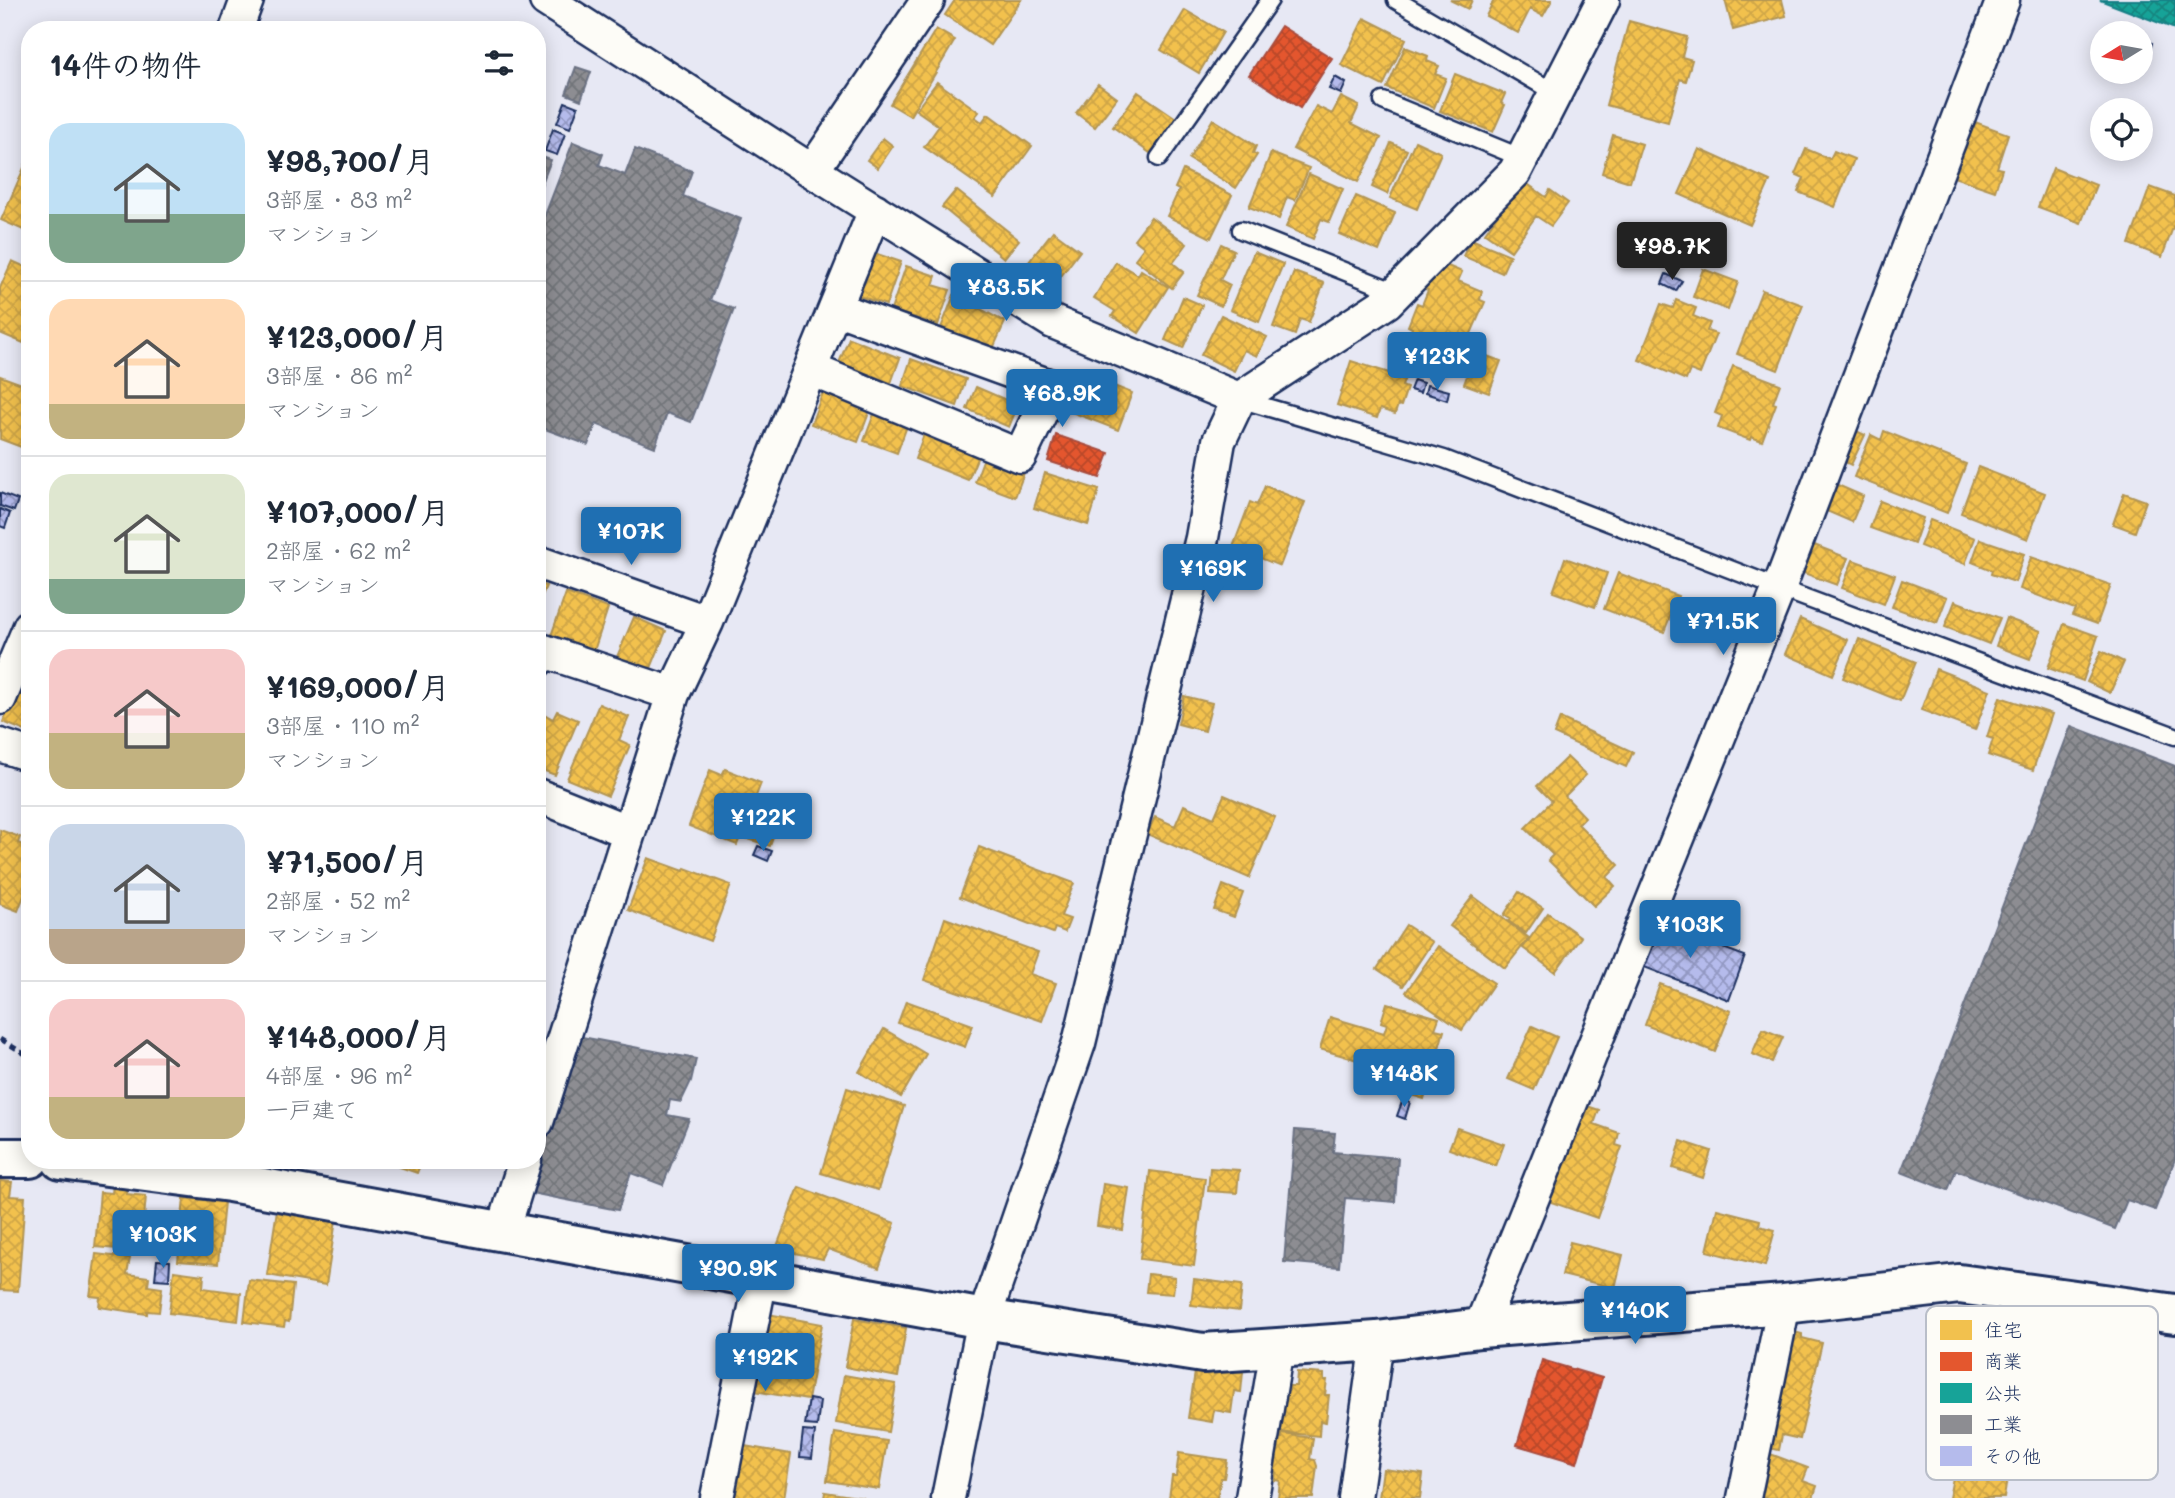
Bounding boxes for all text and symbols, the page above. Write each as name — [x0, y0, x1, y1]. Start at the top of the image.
north arrow — [2090, 21, 2152, 84]
map controls — [2090, 21, 2153, 161]
text: 14件の物件 — [49, 44, 201, 84]
icon: filters — [480, 44, 518, 82]
button: locate — [2090, 98, 2153, 161]
text: ¥98,700/月 — [266, 140, 434, 180]
icon: home — [105, 151, 189, 235]
text: 3部屋 · 83 m² — [266, 184, 412, 214]
text: マンション — [266, 218, 380, 248]
pin: ¥98.7K — [1615, 222, 1729, 282]
text: ¥98.7K — [1633, 230, 1711, 260]
pin: ¥83.5K — [949, 264, 1063, 323]
text: ¥83.5K — [967, 271, 1045, 301]
text: ¥123,000/月 — [266, 316, 448, 356]
icon: home — [105, 327, 189, 411]
pin: ¥123K — [1388, 332, 1486, 392]
text: ¥123K — [1403, 340, 1471, 370]
text: 3部屋 · 86 m² — [266, 360, 412, 390]
pin: ¥68.9K — [1005, 370, 1119, 429]
text: ¥68.9K — [1022, 377, 1102, 407]
text: マンション — [266, 394, 380, 424]
text: ¥107,000/月 — [266, 491, 450, 531]
icon: home — [105, 502, 189, 586]
pin: ¥107K — [582, 508, 680, 567]
text: ¥107K — [597, 515, 665, 545]
text: 2部屋 · 62 m² — [266, 535, 411, 565]
pin: ¥169K — [1164, 544, 1262, 604]
text: ¥169K — [1179, 552, 1247, 582]
text: マンション — [266, 569, 380, 599]
pin: ¥71.5K — [1666, 598, 1780, 657]
text: ¥71.5K — [1686, 605, 1760, 635]
text: ¥169,000/月 — [266, 666, 450, 706]
icon: home — [105, 677, 189, 761]
text: 3部屋 · 110 m² — [266, 710, 419, 740]
text: マンション — [266, 744, 380, 774]
pin: ¥122K — [714, 794, 812, 853]
text: ¥122K — [730, 801, 796, 831]
text: ¥71,500/月 — [266, 841, 428, 881]
icon: home — [105, 852, 189, 936]
text: 2部屋 · 52 m² — [266, 885, 410, 915]
pin: ¥103K — [1641, 900, 1739, 960]
text: ¥103K — [1656, 908, 1724, 938]
text: マンション — [266, 919, 380, 949]
text: ¥148,000/月 — [266, 1016, 451, 1056]
icon: home — [105, 1027, 189, 1111]
pin: ¥148K — [1355, 1050, 1453, 1109]
text: ¥148K — [1369, 1057, 1439, 1087]
text: 4部屋 · 96 m² — [266, 1060, 412, 1090]
text: 一戸建て — [266, 1094, 358, 1124]
pin: ¥103K — [114, 1210, 212, 1270]
text: ¥103K — [129, 1218, 197, 1248]
pin: ¥90.9K — [681, 1244, 795, 1304]
text: ¥90.9K — [698, 1252, 778, 1282]
pin: ¥140K — [1586, 1286, 1684, 1346]
text: ¥140K — [1600, 1294, 1670, 1324]
legend — [1926, 1306, 2158, 1480]
text: 住宅 — [1984, 1317, 2022, 1342]
pin: ¥192K — [716, 1334, 814, 1393]
text: ¥192K — [731, 1341, 799, 1371]
text: 商業 — [1984, 1348, 2022, 1373]
text: 公共 — [1984, 1380, 2022, 1405]
text: 工業 — [1984, 1411, 2022, 1436]
text: その他 — [1984, 1443, 2041, 1468]

